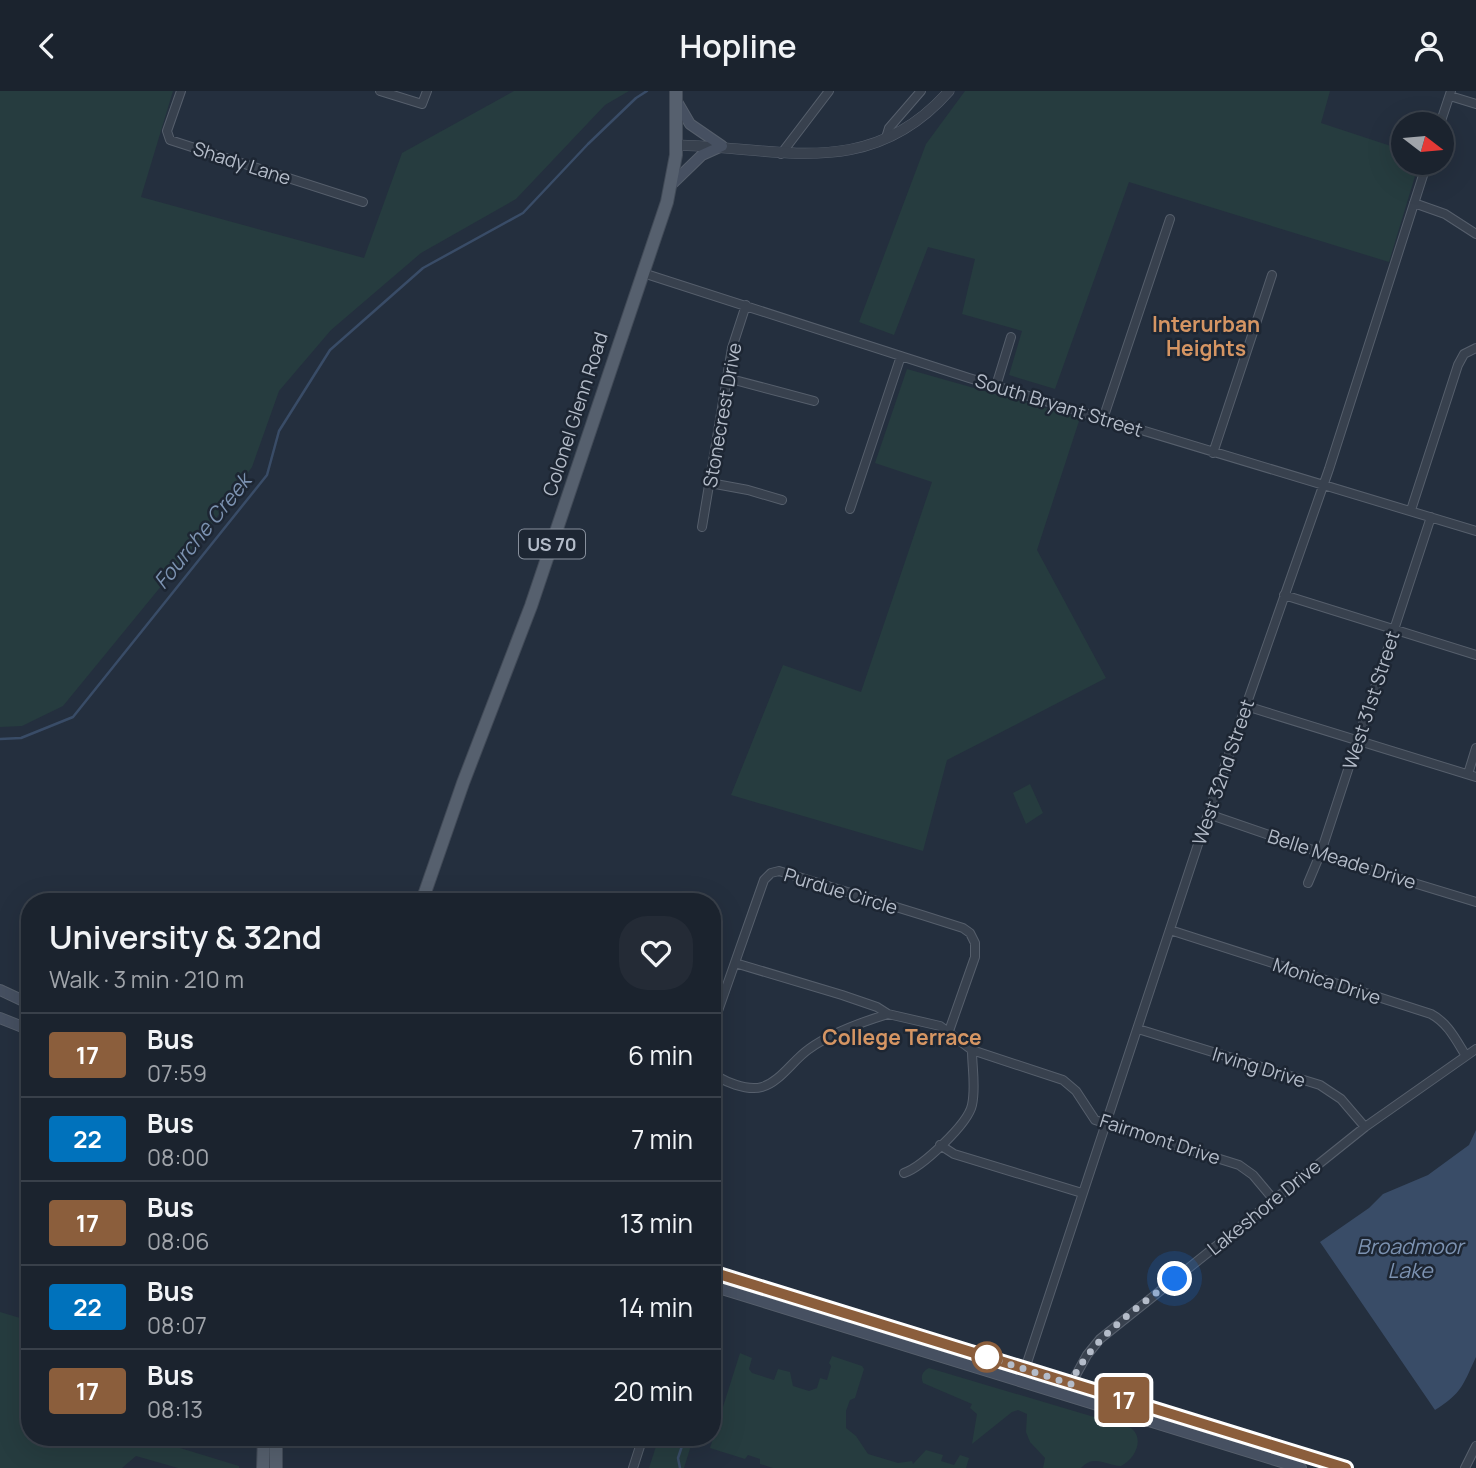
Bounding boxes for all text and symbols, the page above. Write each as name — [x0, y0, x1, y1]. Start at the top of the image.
text: Hopline — [679, 24, 797, 68]
icon: back — [28, 27, 66, 65]
icon: person — [1410, 27, 1448, 65]
north arrow — [1391, 112, 1454, 175]
map controls — [1391, 112, 1454, 175]
street label: Shady Lane — [190, 135, 294, 191]
district label: Interurban Heights — [1152, 310, 1260, 362]
street label: Colonel Glenn Road — [536, 329, 614, 499]
street label: Stonecrest Drive — [696, 341, 748, 489]
street label: South Bryant Street — [972, 367, 1146, 443]
water label: Fourche Creek — [147, 466, 259, 594]
road number: US 70 — [519, 529, 585, 558]
street label: West 31st Street — [1336, 627, 1406, 773]
street label: West 32nd Street — [1186, 696, 1260, 848]
street label: Belle Meade Drive — [1264, 823, 1420, 895]
street label: Purdue Circle — [781, 861, 901, 921]
text: University & 32nd — [49, 914, 322, 959]
button: heart — [619, 916, 693, 990]
street label: Monica Drive — [1270, 951, 1384, 1011]
text: Walk · 3 min · 210 m — [49, 963, 244, 995]
text: Bus — [147, 1021, 194, 1057]
district label: College Terrace — [822, 1023, 982, 1051]
text: 6 min — [628, 1037, 693, 1073]
text: 17 — [76, 1038, 99, 1071]
street label: Irving Drive — [1209, 1041, 1309, 1093]
text: 07:59 — [147, 1057, 207, 1089]
text: Bus — [147, 1105, 194, 1141]
street label: Fairmont Drive — [1096, 1107, 1224, 1171]
text: 7 min — [631, 1121, 693, 1157]
text: 22 — [73, 1122, 102, 1155]
text: 08:00 — [147, 1141, 209, 1173]
street label: Lakeshore Drive — [1202, 1153, 1326, 1261]
text: Bus — [147, 1189, 194, 1225]
text: 13 min — [620, 1205, 693, 1241]
text: 17 — [76, 1206, 99, 1239]
text: 08:06 — [147, 1225, 210, 1257]
water label: Broadmoor Lake — [1357, 1232, 1466, 1284]
your location — [1157, 1261, 1192, 1296]
text: Bus — [147, 1273, 194, 1309]
text: 14 min — [619, 1289, 693, 1325]
text: 22 — [73, 1290, 102, 1323]
text: 08:07 — [147, 1309, 207, 1341]
unlabelled marker — [972, 1342, 1002, 1372]
text: Bus — [147, 1357, 194, 1393]
text: 20 min — [614, 1373, 693, 1409]
text: 17 — [76, 1374, 99, 1407]
line badge: 17 — [1092, 1377, 1156, 1423]
text: 17 — [1112, 1383, 1136, 1416]
text: 08:13 — [147, 1393, 203, 1425]

